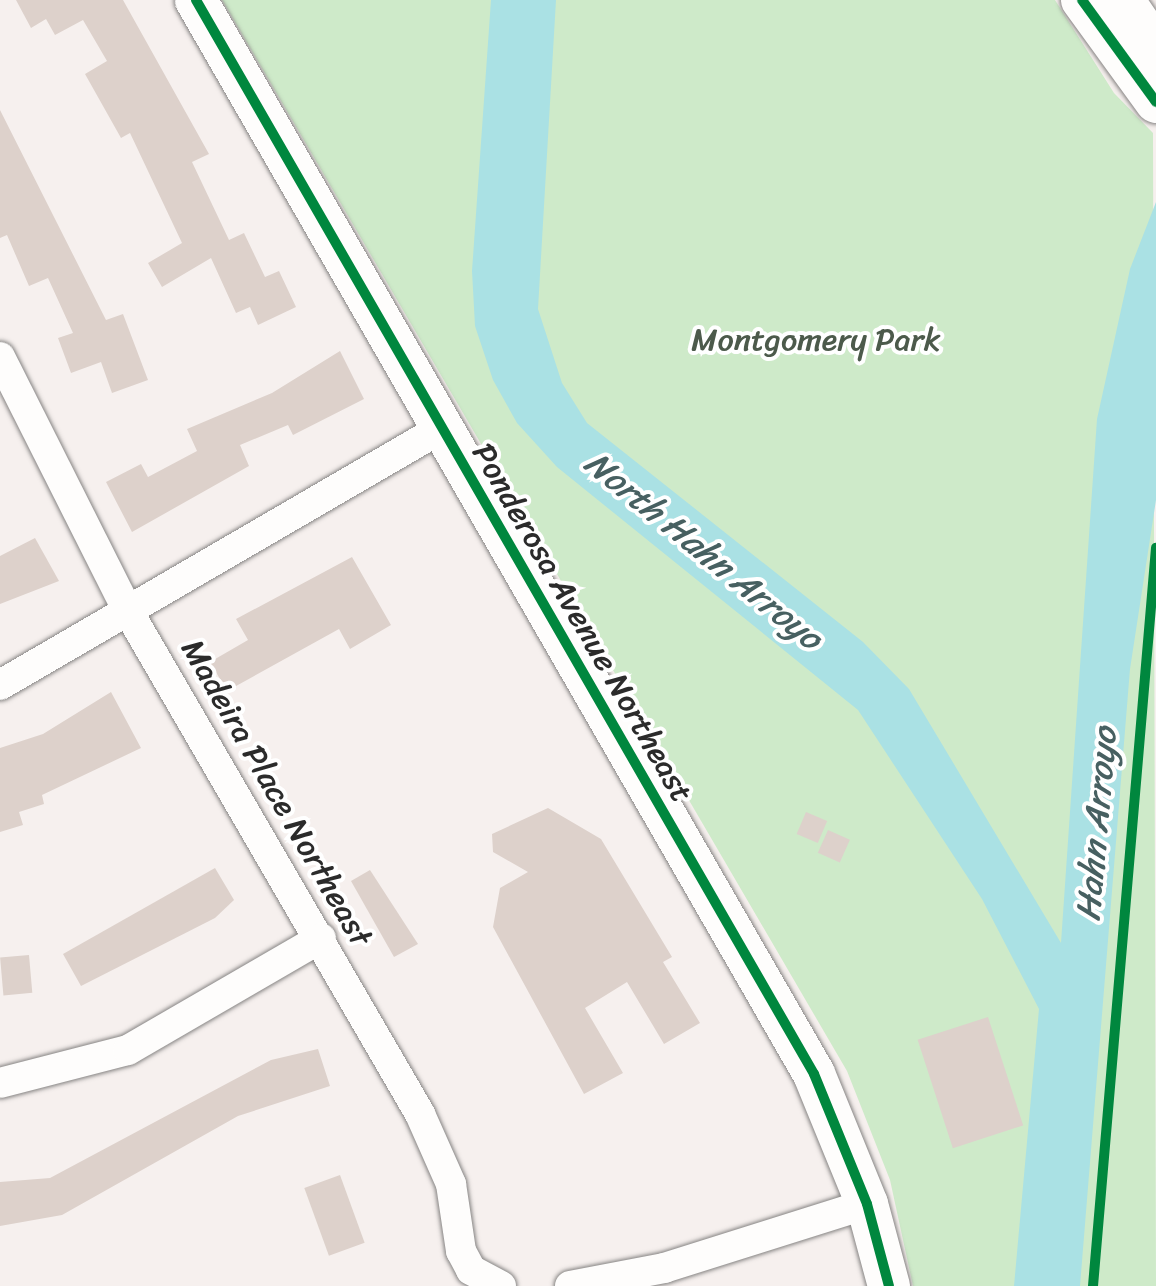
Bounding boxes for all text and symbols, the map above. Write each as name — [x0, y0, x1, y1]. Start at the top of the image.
park label: Montgomery Park — [691, 321, 941, 359]
street label: Ponderosa Avenue Northeast — [463, 437, 701, 809]
water label: North Hahn Arroyo — [577, 442, 831, 658]
street label: Madeira Place Northeast — [172, 632, 380, 954]
water label: Hahn Arroyo — [1067, 726, 1125, 922]

